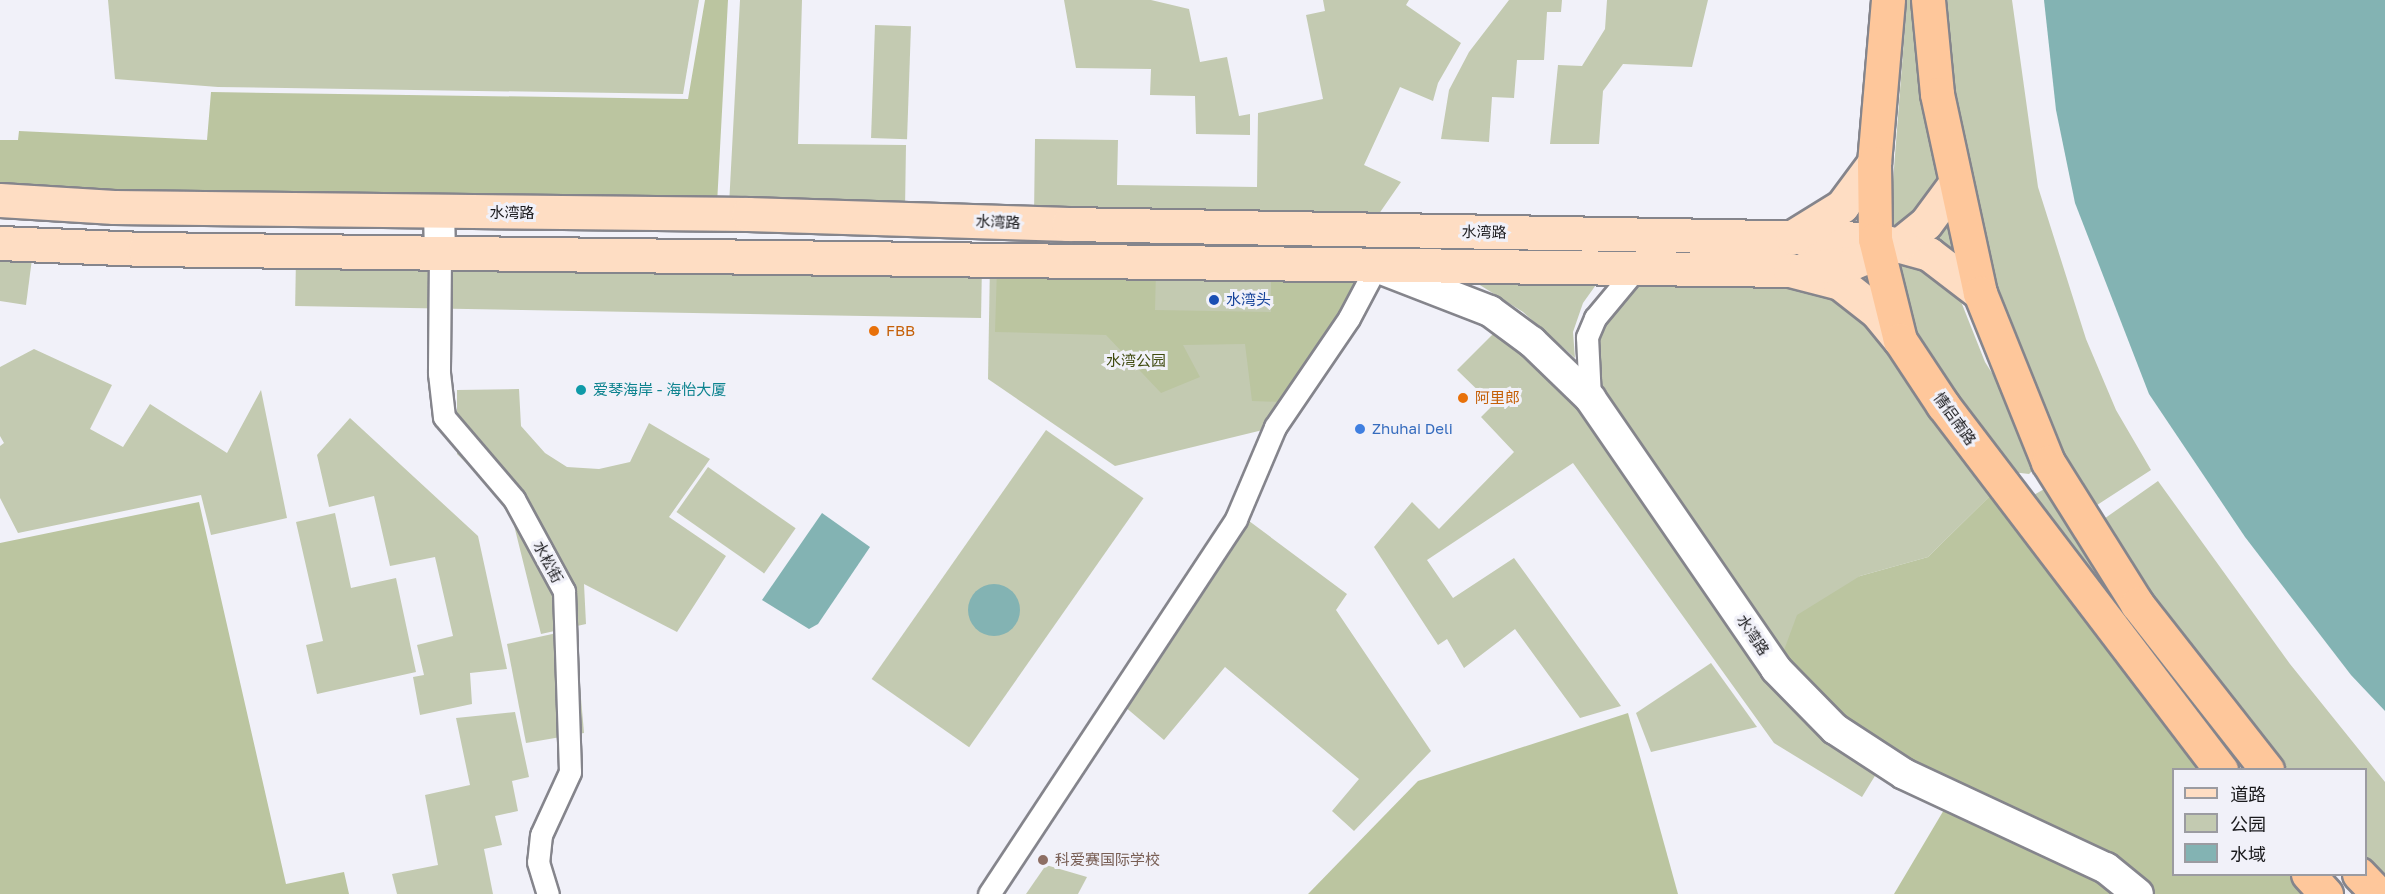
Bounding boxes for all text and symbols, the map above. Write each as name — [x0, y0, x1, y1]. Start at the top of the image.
street label: 水湾路 — [490, 204, 534, 222]
street label: 水湾路 — [975, 212, 1021, 232]
street label: 水湾路 — [1461, 223, 1507, 241]
place label: 水湾头 — [1226, 291, 1271, 309]
marker: 水湾头 — [1207, 293, 1221, 307]
place label: FBB — [886, 322, 915, 340]
marker: FBB — [867, 324, 881, 338]
park label: 水湾公园 — [1106, 352, 1166, 370]
place label: 爱琴海岸 - 海怡大厦 — [593, 381, 726, 399]
marker: 爱琴海岸 - 海怡大厦 — [574, 383, 588, 397]
place label: 阿里郎 — [1475, 389, 1520, 407]
street label: 情侣南路 — [1930, 389, 1980, 449]
marker: 阿里郎 — [1456, 391, 1470, 405]
place label: Zhuhai Deli — [1372, 420, 1453, 438]
marker: Zhuhai Deli — [1353, 422, 1367, 436]
street label: 水松街 — [529, 538, 567, 586]
street label: 水湾路 — [1733, 611, 1773, 659]
legend — [2172, 768, 2367, 876]
text: 道路 — [2230, 783, 2266, 805]
text: 公园 — [2230, 813, 2266, 835]
text: 水域 — [2230, 843, 2266, 865]
place label: 科爱赛国际学校 — [1055, 851, 1160, 869]
marker: 科爱赛国际学校 — [1036, 853, 1050, 867]

